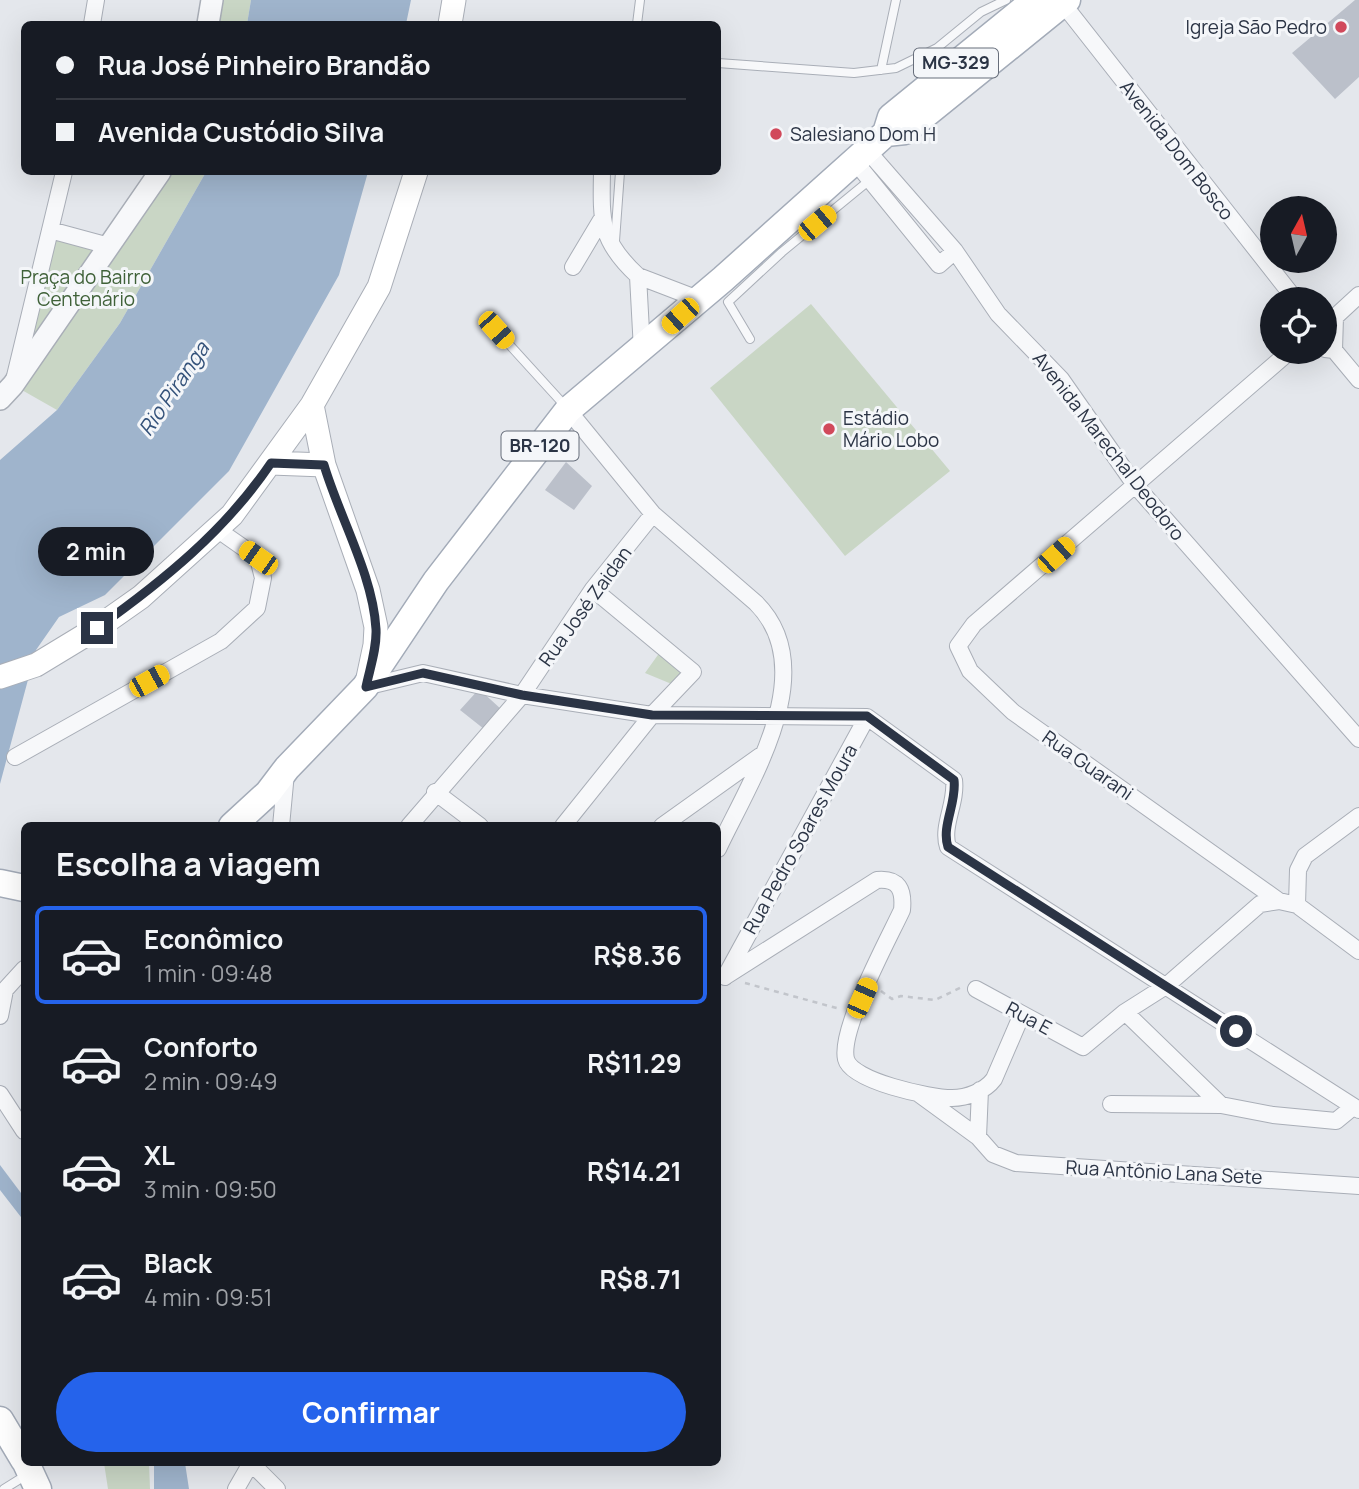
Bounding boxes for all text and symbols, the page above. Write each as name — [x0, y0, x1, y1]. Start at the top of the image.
place label: Igreja São Pedro — [1185, 14, 1327, 40]
marker: Igreja São Pedro — [1333, 19, 1349, 35]
text: Rua José Pinheiro Brandão — [98, 47, 431, 83]
road number: MG-329 — [914, 48, 998, 78]
street label: Avenida Dom Bosco — [1114, 75, 1240, 225]
text: Avenida Custódio Silva — [98, 114, 384, 150]
place label: Salesiano Dom H — [790, 121, 936, 147]
marker: Salesiano Dom H — [768, 126, 784, 142]
north arrow — [1260, 196, 1337, 273]
map controls — [1260, 196, 1337, 364]
car — [795, 201, 840, 245]
park label: Praça do Bairro Centenário — [21, 264, 152, 312]
button: locate — [1260, 287, 1337, 364]
car — [658, 294, 703, 338]
car — [475, 307, 518, 353]
water label: Rio Piranga — [131, 335, 216, 441]
street label: Avenida Marechal Deodoro — [1027, 346, 1191, 546]
place label: Estádio Mário Lobo — [843, 405, 939, 453]
marker: Estádio Mário Lobo — [821, 421, 837, 437]
road number: BR-120 — [502, 432, 578, 461]
callout: 2 min — [39, 526, 155, 576]
car — [1034, 533, 1079, 577]
text: 2 min — [66, 535, 126, 567]
car — [235, 537, 282, 579]
street label: Rua José Zaidan — [533, 541, 637, 671]
route end — [81, 612, 113, 644]
car — [126, 662, 173, 700]
street label: Rua Guarani — [1037, 724, 1139, 806]
street label: Rua Pedro Soares Moura — [737, 739, 863, 939]
text: Escolha a viagem — [56, 842, 321, 886]
text: Econômico — [144, 921, 283, 957]
icon: car — [60, 924, 123, 987]
text: R$8.36 — [593, 937, 682, 973]
text: 1 min · 09:48 — [144, 957, 273, 989]
car — [844, 975, 881, 1021]
street label: Rua E — [1002, 995, 1056, 1041]
route start — [1220, 1015, 1252, 1047]
text: Conforto — [144, 1029, 258, 1065]
icon: car — [60, 1032, 123, 1095]
text: R$11.29 — [587, 1045, 682, 1081]
text: 2 min · 09:49 — [144, 1065, 277, 1097]
text: XL — [144, 1137, 175, 1173]
icon: car — [60, 1140, 123, 1203]
text: R$14.21 — [587, 1153, 682, 1189]
street label: Rua Antônio Lana Sete — [1065, 1154, 1263, 1190]
text: 3 min · 09:50 — [144, 1173, 277, 1205]
text: Black — [144, 1245, 212, 1281]
icon: car — [60, 1248, 123, 1311]
text: R$8.71 — [599, 1261, 682, 1297]
text: 4 min · 09:51 — [144, 1281, 273, 1313]
button: Confirmar — [56, 1372, 686, 1452]

